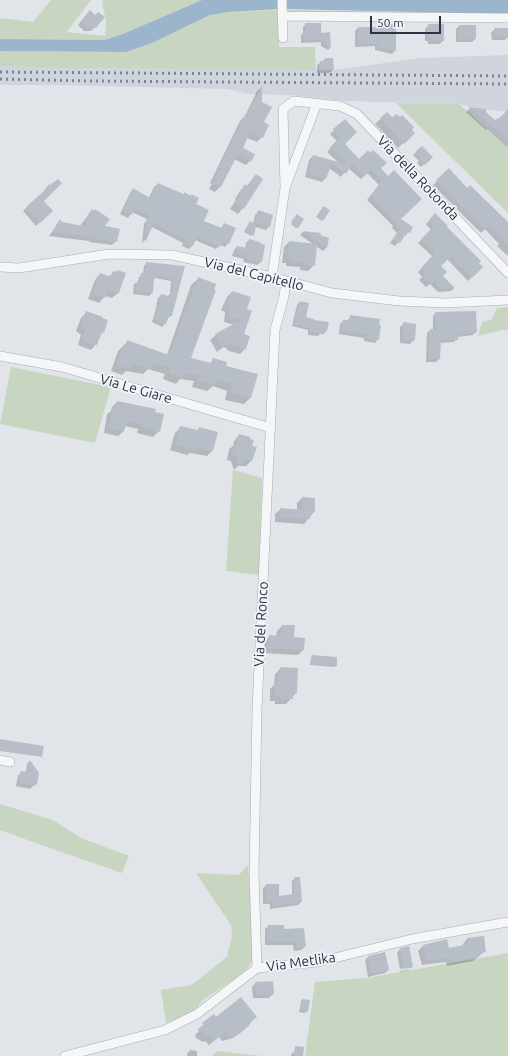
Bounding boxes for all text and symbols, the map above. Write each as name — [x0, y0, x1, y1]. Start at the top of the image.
scale bar — [372, 8, 443, 34]
text: 50 m — [377, 16, 404, 29]
street label: Via della Rotonda — [373, 132, 463, 224]
street label: Via del Capitello — [202, 254, 306, 294]
street label: Via Le Giare — [98, 371, 174, 407]
street label: Via del Ronco — [250, 581, 272, 667]
street label: Via Metlika — [265, 949, 337, 975]

